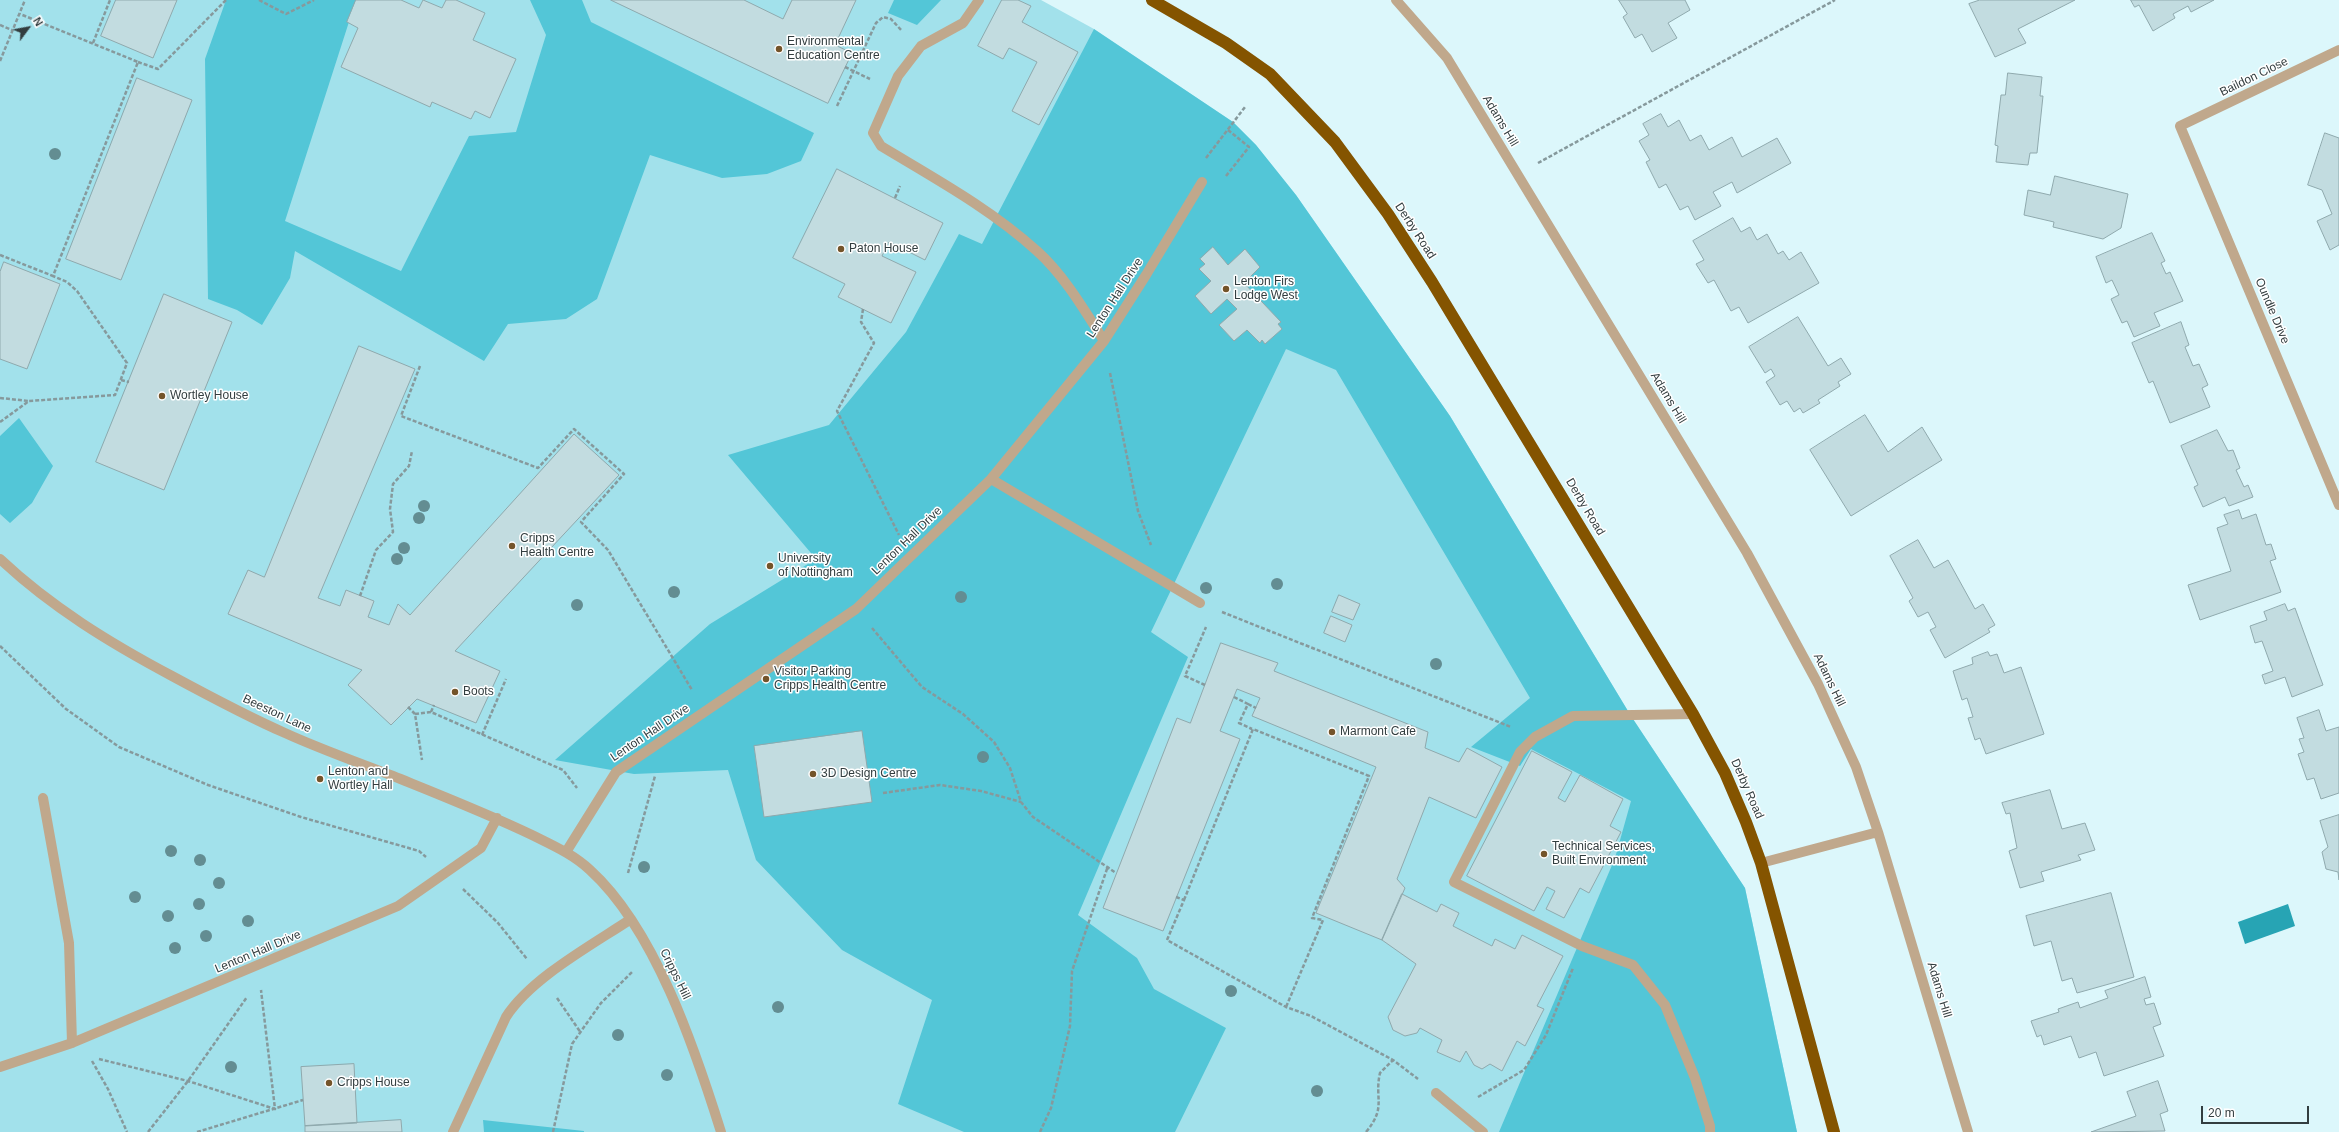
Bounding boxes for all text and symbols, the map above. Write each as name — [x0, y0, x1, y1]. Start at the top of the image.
north arrow — [8, 8, 48, 48]
text: N — [31, 15, 45, 28]
place label: Environmental Education Centre — [787, 35, 880, 63]
marker: Environmental Education Centre — [774, 44, 784, 54]
street label: Baildon Close — [2218, 54, 2290, 100]
street label: Adams Hill — [1479, 93, 1521, 149]
street label: Derby Road — [1392, 200, 1438, 262]
place label: Paton House — [849, 242, 918, 256]
marker: Paton House — [836, 244, 846, 254]
street label: Lenton Hall Drive — [1084, 255, 1146, 341]
place label: Lenton Firs Lodge West — [1234, 275, 1298, 303]
street label: Oundle Drive — [2252, 276, 2292, 346]
marker: Lenton Firs Lodge West — [1221, 284, 1231, 294]
street label: Adams Hill — [1647, 370, 1689, 426]
place label: Wortley House — [170, 389, 248, 403]
marker: Wortley House — [157, 391, 167, 401]
street label: Derby Road — [1562, 476, 1608, 538]
street label: Lenton Hall Drive — [869, 504, 945, 578]
place label: Cripps Health Centre — [520, 532, 594, 560]
marker: Cripps Health Centre — [507, 541, 517, 551]
place label: University of Nottingham — [778, 552, 853, 580]
marker: University of Nottingham — [765, 561, 775, 571]
street label: Adams Hill — [1810, 651, 1848, 709]
place label: Visitor Parking Cripps Health Centre — [774, 665, 886, 693]
marker: Visitor Parking Cripps Health Centre — [761, 674, 771, 684]
place label: Boots — [463, 685, 494, 699]
marker: Boots — [450, 687, 460, 697]
street label: Beeston Lane — [240, 692, 314, 736]
street label: Lenton Hall Drive — [608, 701, 692, 765]
place label: Marmont Cafe — [1340, 725, 1416, 739]
marker: Marmont Cafe — [1327, 727, 1337, 737]
street label: Derby Road — [1727, 757, 1767, 821]
place label: Lenton and Wortley Hall — [328, 765, 392, 793]
place label: 3D Design Centre — [821, 767, 916, 781]
marker: 3D Design Centre — [808, 769, 818, 779]
marker: Lenton and Wortley Hall — [315, 774, 325, 784]
place label: Technical Services, Built Environment — [1552, 840, 1655, 868]
marker: Technical Services, Built Environment — [1539, 849, 1549, 859]
street label: Lenton Hall Drive — [213, 927, 303, 977]
street label: Cripps Hill — [657, 946, 693, 1002]
street label: Adams Hill — [1924, 960, 1954, 1020]
place label: Cripps House — [337, 1076, 410, 1090]
marker: Cripps House — [324, 1078, 334, 1088]
scale bar — [2203, 1098, 2311, 1124]
text: 20 m — [2208, 1106, 2235, 1120]

